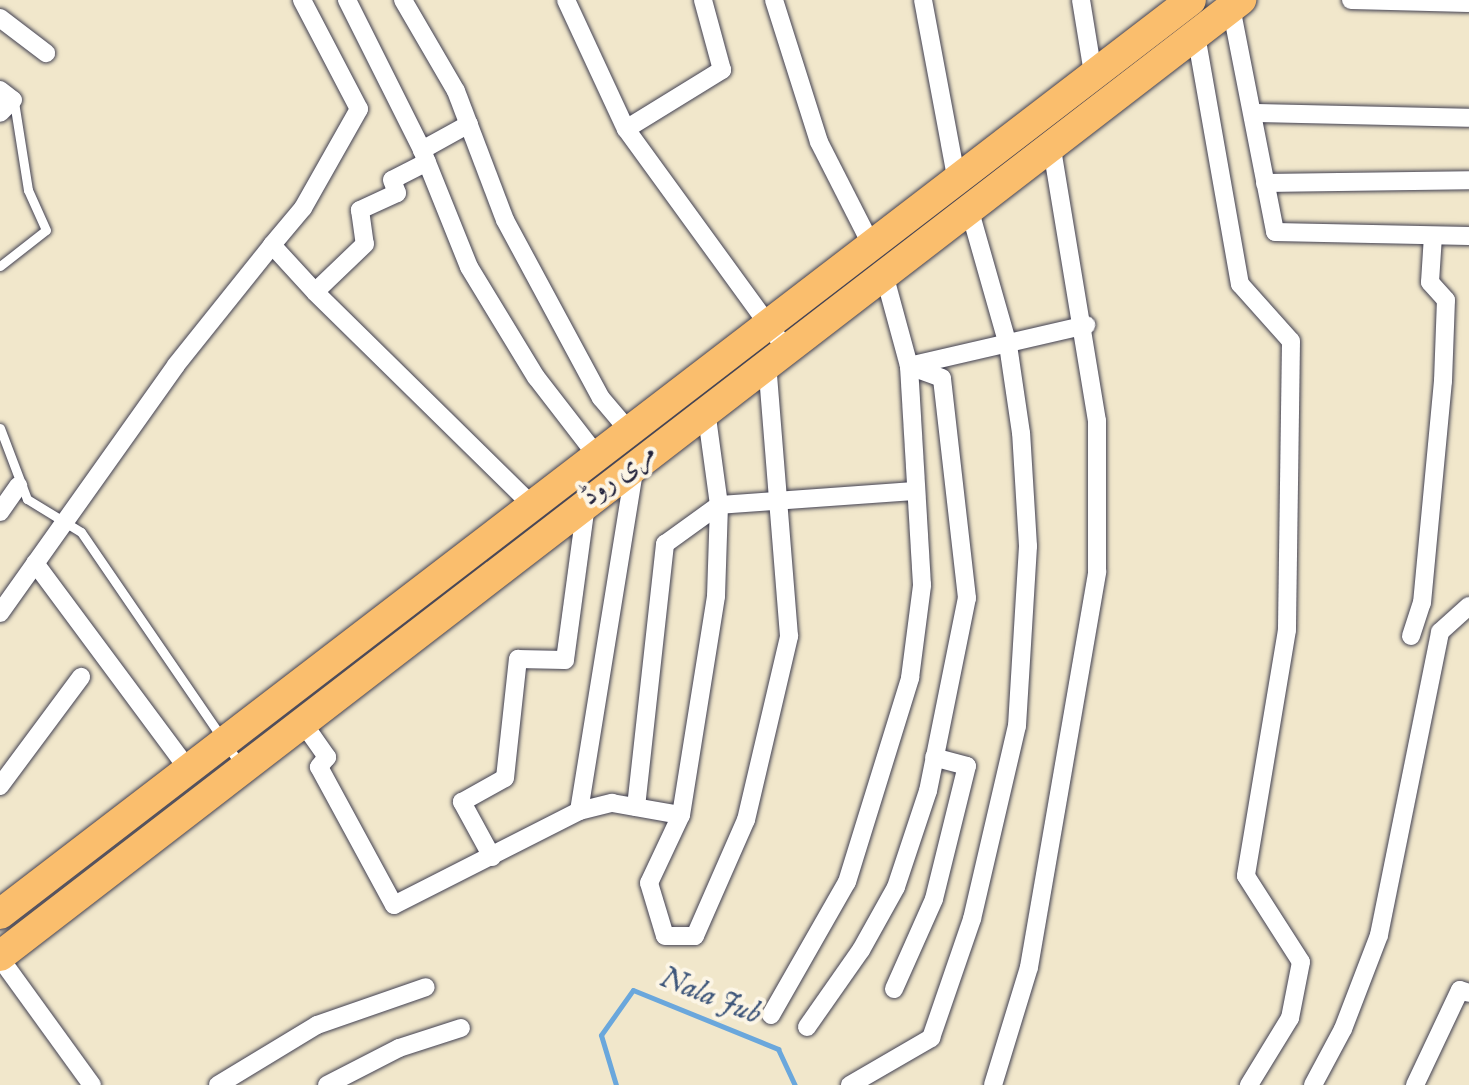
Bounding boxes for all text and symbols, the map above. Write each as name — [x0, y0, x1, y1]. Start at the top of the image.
street label: مری روڈ — [575, 436, 663, 514]
water label: Nala Jub — [654, 960, 766, 1034]

